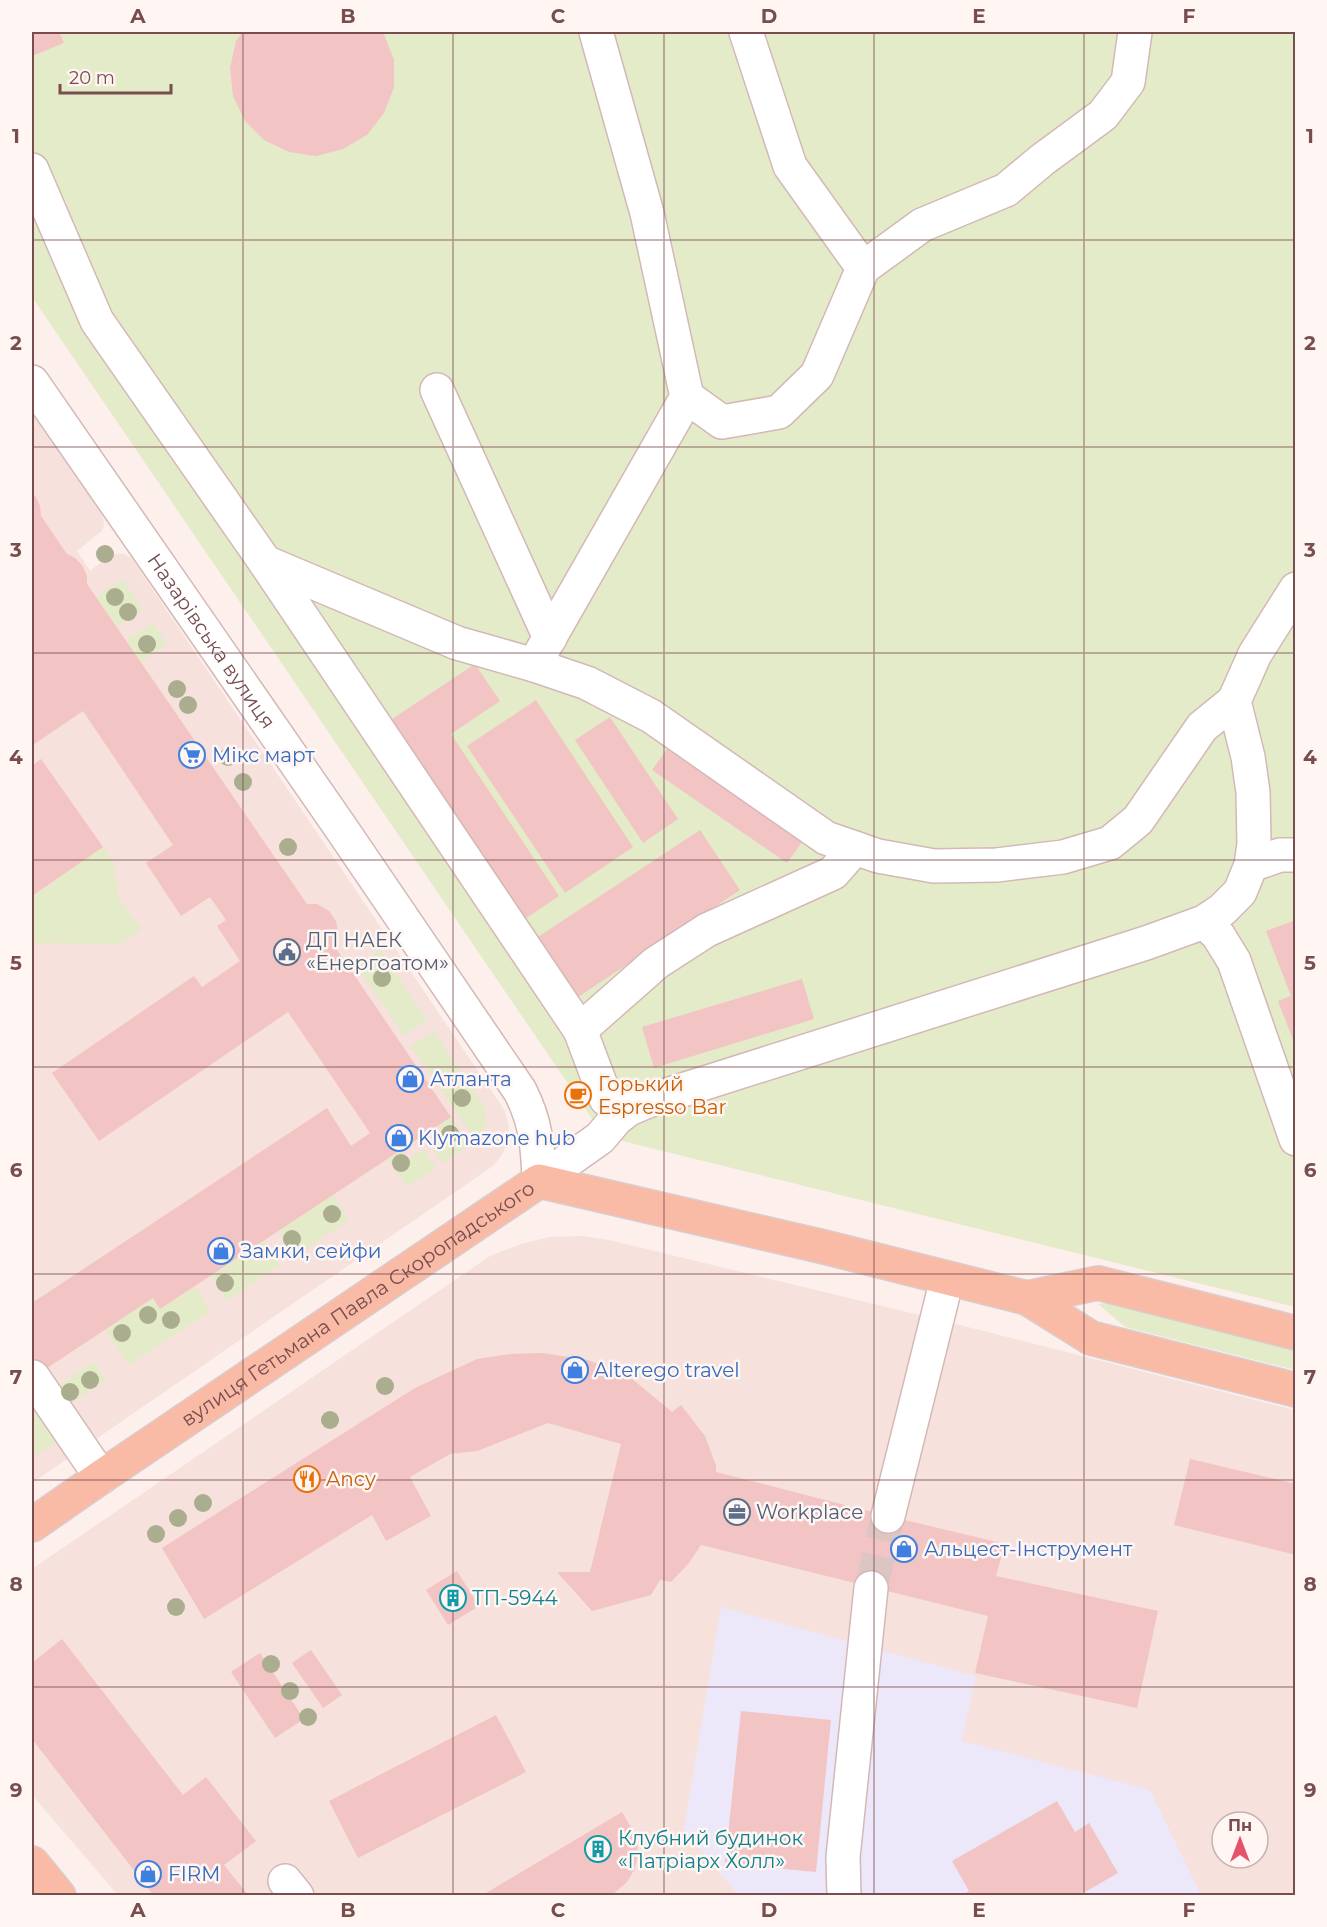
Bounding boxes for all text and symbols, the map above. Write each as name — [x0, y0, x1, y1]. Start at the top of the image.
text: A — [129, 4, 146, 28]
text: B — [340, 4, 356, 28]
text: C — [551, 4, 566, 28]
text: D — [761, 4, 777, 28]
text: E — [972, 4, 986, 28]
text: F — [1183, 4, 1196, 28]
scale bar — [60, 57, 171, 95]
text: 20 m — [69, 67, 115, 89]
text: 1 — [12, 124, 20, 148]
text: 1 — [1306, 124, 1314, 148]
text: 2 — [10, 331, 22, 355]
text: 2 — [1304, 331, 1316, 355]
text: 3 — [9, 538, 22, 562]
text: 3 — [1303, 538, 1316, 562]
street label: Назарівська вулиця — [142, 549, 280, 733]
supermarket icon: Мікс март — [177, 740, 207, 770]
place label: Мікс март — [212, 743, 315, 767]
text: 4 — [9, 745, 23, 769]
text: 4 — [1303, 745, 1317, 769]
place label: ДП НАЕК «Енергоатом» — [306, 928, 449, 975]
public building icon: ДП НАЕК «Енергоатом» — [272, 937, 302, 967]
text: 5 — [10, 951, 22, 975]
text: 5 — [1304, 951, 1316, 975]
shop icon: Атланта — [395, 1064, 425, 1094]
place label: Атланта — [430, 1067, 512, 1091]
place label: Горький Espresso Bar — [598, 1072, 727, 1119]
cafe icon: Горький Espresso Bar — [563, 1080, 593, 1110]
shop icon: Klymazone hub — [384, 1123, 414, 1153]
place label: Klymazone hub — [418, 1126, 575, 1150]
text: 6 — [10, 1158, 23, 1182]
text: 6 — [1304, 1158, 1317, 1182]
street label: вулиця Гетьмана Павла Скоропадського — [177, 1176, 539, 1431]
shop icon: Замки, сейфи — [206, 1236, 236, 1266]
place label: Замки, сейфи — [240, 1239, 381, 1263]
shop icon: Alterego travel — [560, 1355, 590, 1385]
place label: Alterego travel — [594, 1358, 740, 1382]
text: 7 — [10, 1365, 22, 1389]
text: 7 — [1304, 1365, 1316, 1389]
restaurant icon: Ancy — [292, 1464, 322, 1494]
place label: Ancy — [326, 1467, 376, 1491]
office icon: Workplace — [722, 1497, 752, 1527]
place label: Workplace — [756, 1500, 863, 1524]
shop icon: Альцест-Інструмент — [889, 1534, 919, 1564]
place label: Альцест-Інструмент — [924, 1537, 1133, 1561]
text: 8 — [9, 1572, 23, 1596]
text: 8 — [1303, 1572, 1317, 1596]
building icon: ТП-5944 — [438, 1583, 468, 1613]
place label: ТП-5944 — [472, 1586, 558, 1610]
text: 9 — [10, 1778, 22, 1802]
text: 9 — [1304, 1778, 1316, 1802]
north arrow — [1210, 1810, 1270, 1870]
text: Пн — [1228, 1816, 1252, 1835]
place label: Клубний будинок «Патріарх Холл» — [618, 1826, 803, 1873]
building icon: Клубний будинок «Патріарх Холл» — [583, 1834, 613, 1864]
shop icon: FIRM — [133, 1859, 163, 1889]
place label: FIRM — [168, 1862, 220, 1886]
text: A — [129, 1898, 146, 1922]
text: B — [340, 1898, 356, 1922]
text: C — [551, 1898, 566, 1922]
text: D — [761, 1898, 777, 1922]
text: E — [972, 1898, 986, 1922]
text: F — [1183, 1898, 1196, 1922]

